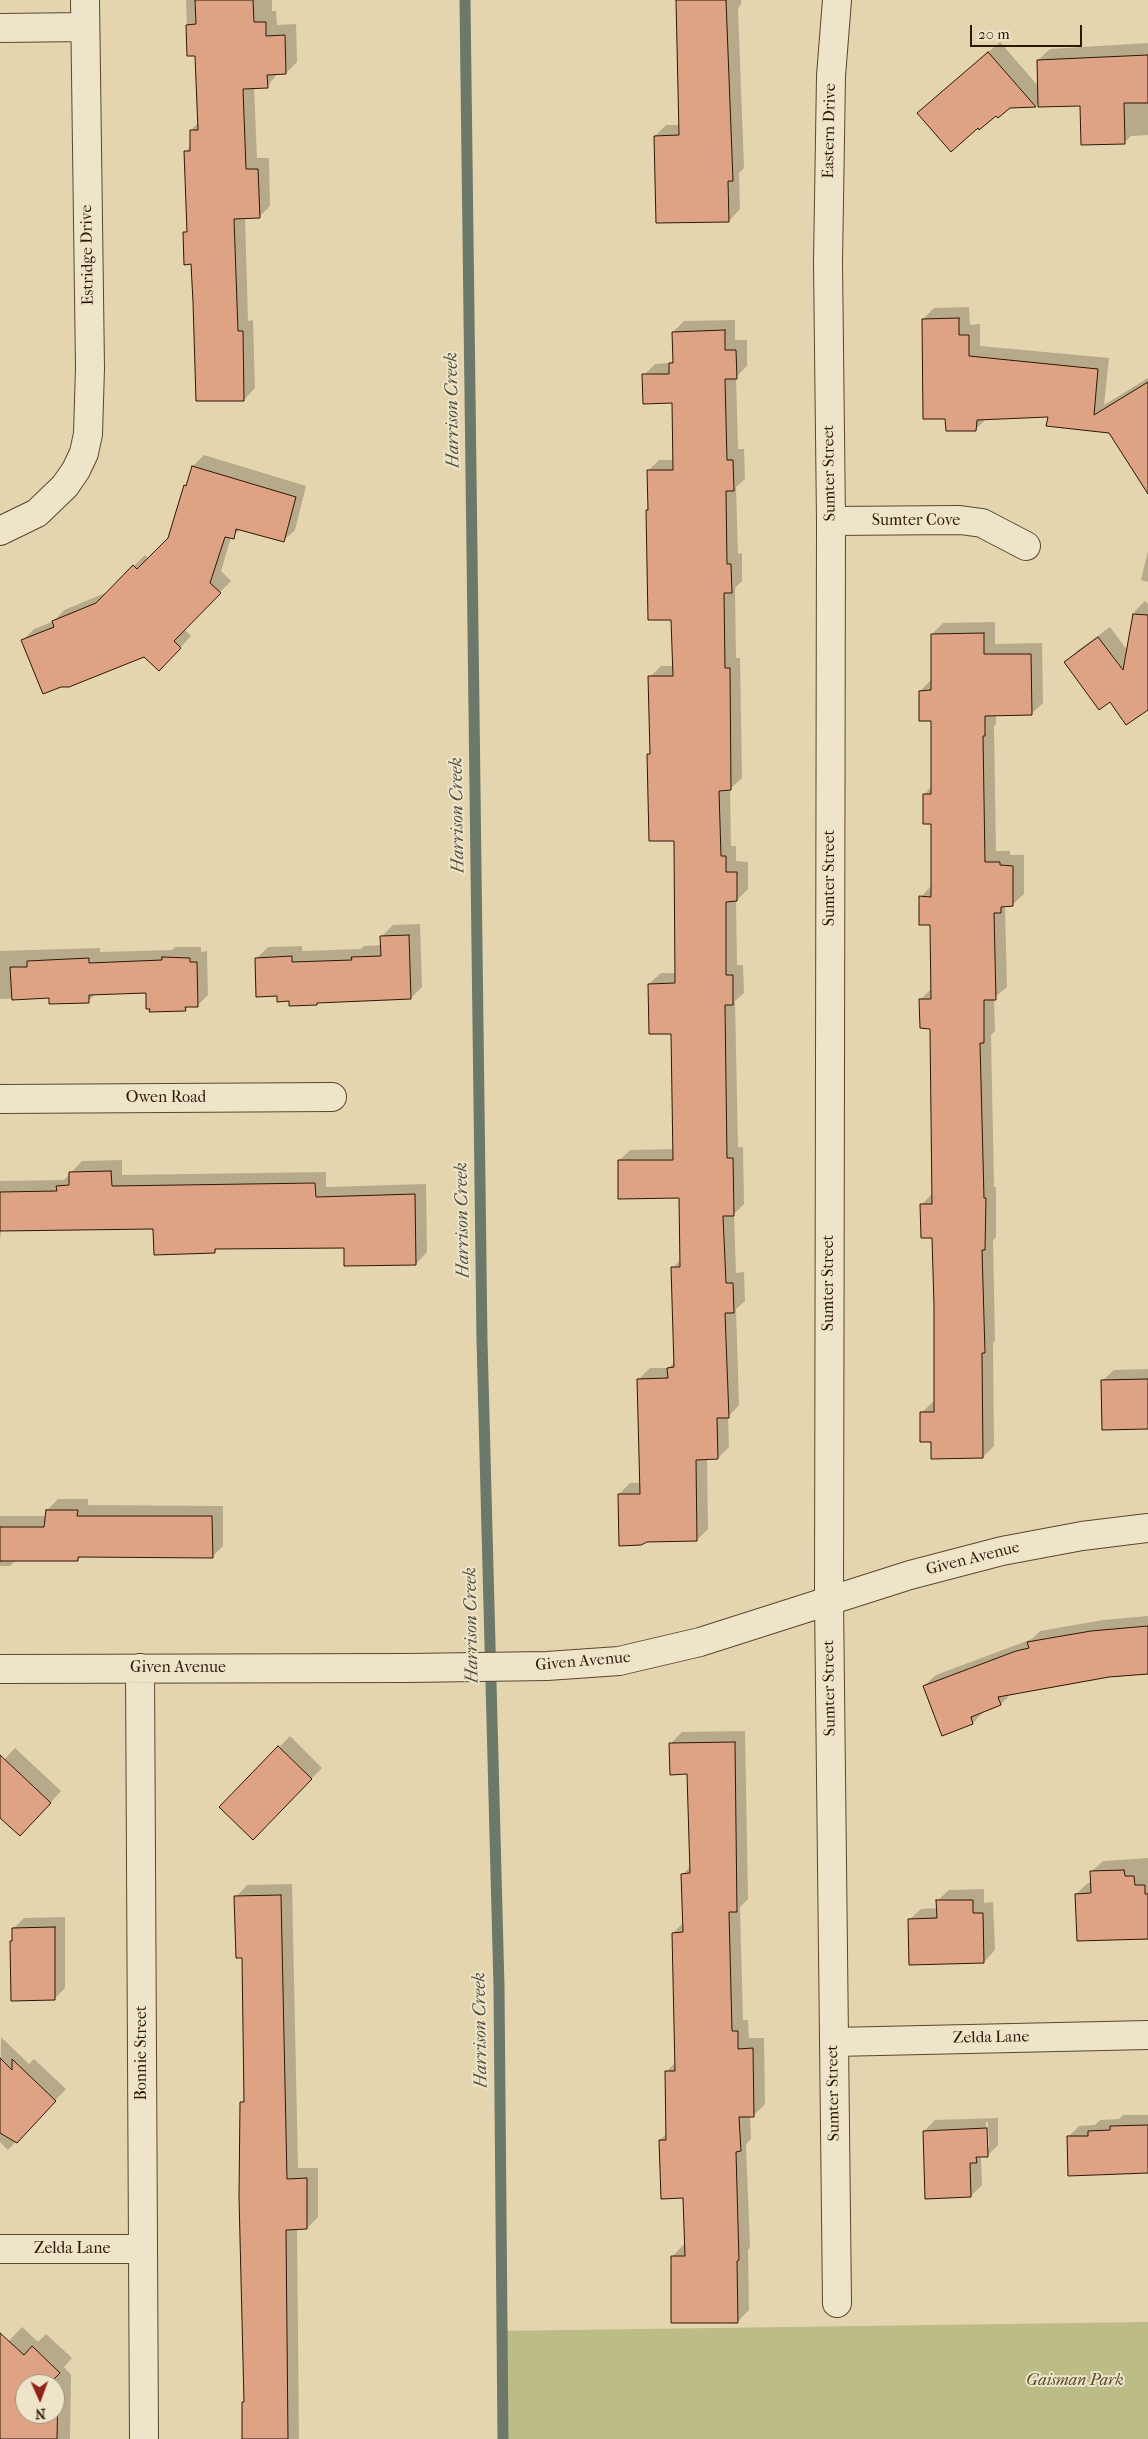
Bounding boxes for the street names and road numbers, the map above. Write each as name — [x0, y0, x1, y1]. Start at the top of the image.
street label: Eastern Drive — [820, 83, 840, 179]
street label: Estridge Drive — [78, 205, 98, 305]
street label: Sumter Street — [820, 425, 840, 521]
street label: Sumter Cove — [872, 511, 960, 531]
street label: Sumter Street — [820, 830, 840, 926]
street label: Owen Road — [126, 1088, 206, 1108]
street label: Sumter Street — [819, 1235, 839, 1331]
street label: Given Avenue — [924, 1538, 1022, 1580]
street label: Sumter Street — [820, 1640, 840, 1736]
street label: Given Avenue — [534, 1648, 632, 1676]
street label: Given Avenue — [130, 1658, 226, 1678]
street label: Bonnie Street — [132, 2005, 152, 2101]
street label: Zelda Lane — [952, 2028, 1030, 2048]
street label: Sumter Street — [824, 2045, 844, 2141]
street label: Zelda Lane — [34, 2239, 110, 2259]

